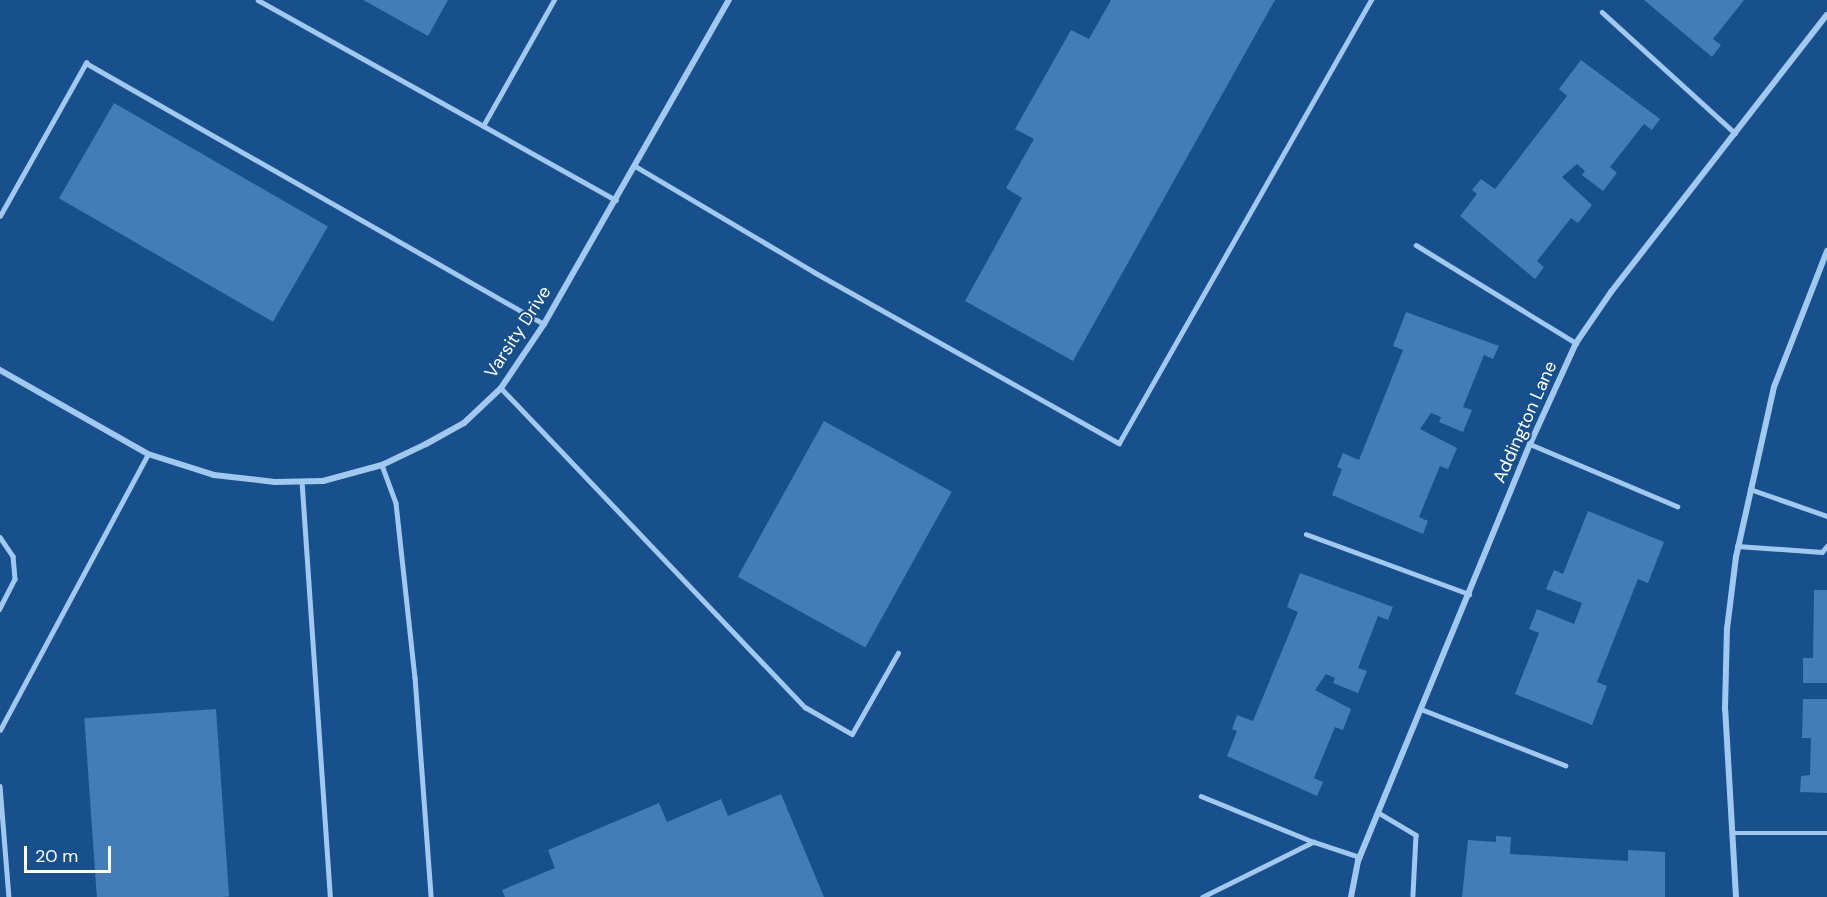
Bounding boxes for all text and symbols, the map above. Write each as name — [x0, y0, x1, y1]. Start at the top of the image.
street label: Varsity Drive — [480, 282, 556, 382]
street label: Addington Lane — [1488, 358, 1562, 486]
scale bar — [27, 834, 114, 872]
text: 20 m — [35, 844, 78, 868]

